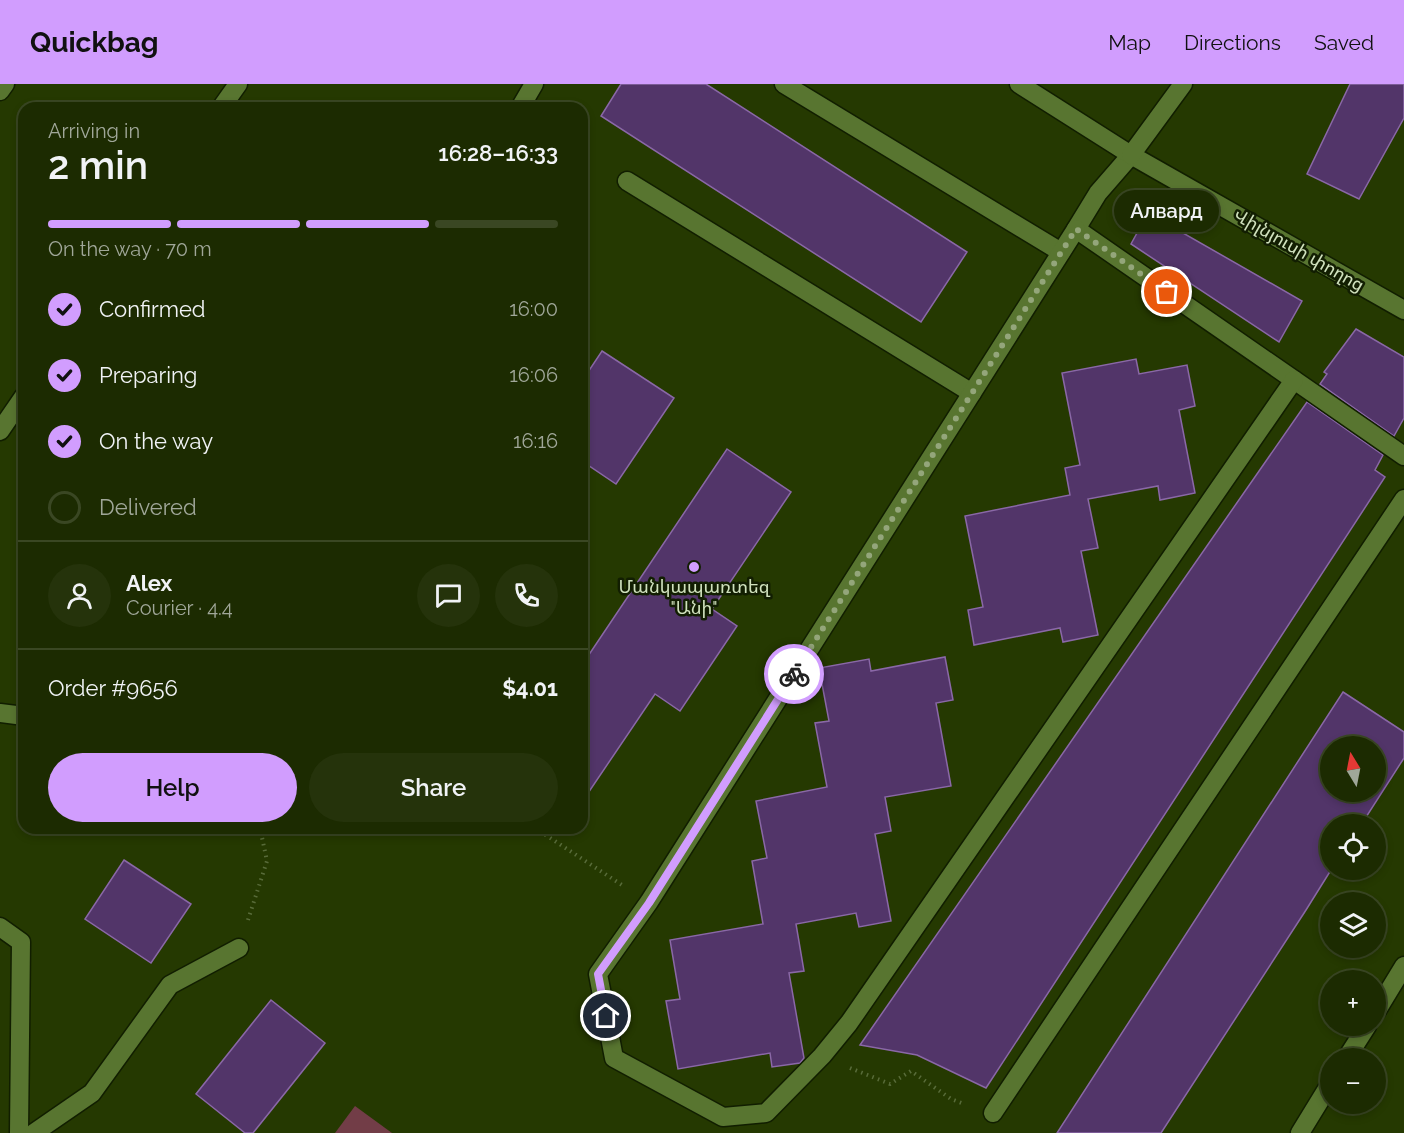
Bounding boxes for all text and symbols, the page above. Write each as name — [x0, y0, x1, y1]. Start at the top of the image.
text: Quickbag — [30, 26, 159, 59]
text: Map — [1108, 30, 1151, 55]
text: Directions — [1184, 30, 1281, 55]
text: Saved — [1314, 30, 1374, 55]
text: Arriving in — [48, 119, 140, 143]
text: 16:28–16:33 — [438, 140, 558, 166]
text: 2 min — [48, 142, 148, 188]
callout: Алвард — [1114, 190, 1220, 232]
text: Алвард — [1130, 199, 1203, 223]
street label: Վիլնյուսի փողոց — [1230, 204, 1368, 295]
text: On the way · 70 m — [48, 237, 212, 261]
pin — [1141, 266, 1192, 317]
icon: bag — [1150, 275, 1183, 308]
icon: check — [48, 293, 81, 326]
text: Confirmed — [99, 296, 206, 322]
text: 16:00 — [509, 297, 558, 321]
icon: check — [48, 359, 81, 392]
text: Preparing — [99, 362, 197, 388]
text: 16:06 — [509, 363, 558, 387]
icon: check — [48, 425, 81, 458]
text: On the way — [99, 428, 213, 454]
text: 16:16 — [513, 429, 558, 453]
text: Delivered — [99, 494, 197, 520]
marker: Մանկապառտեզ "Անի" — [687, 560, 701, 574]
button: person — [48, 564, 111, 627]
button: chat — [417, 564, 480, 627]
button: phone — [495, 564, 558, 627]
text: Alex — [126, 570, 172, 596]
place label: Մանկապառտեզ "Անի" — [618, 576, 771, 618]
text: Courier · 4.4 — [126, 596, 233, 620]
courier — [764, 644, 824, 704]
icon: bike — [778, 658, 811, 691]
text: Order #9656 — [48, 675, 178, 701]
text: $4.01 — [502, 675, 558, 701]
north arrow — [1320, 736, 1386, 802]
map controls — [1320, 736, 1386, 1114]
button: Help — [48, 753, 297, 822]
button: Share — [309, 753, 558, 822]
button: locate — [1320, 814, 1386, 880]
button: layers — [1320, 892, 1386, 958]
button: + — [1320, 970, 1386, 1036]
pin — [580, 990, 631, 1041]
icon: home — [589, 999, 622, 1032]
button: − — [1320, 1048, 1386, 1114]

